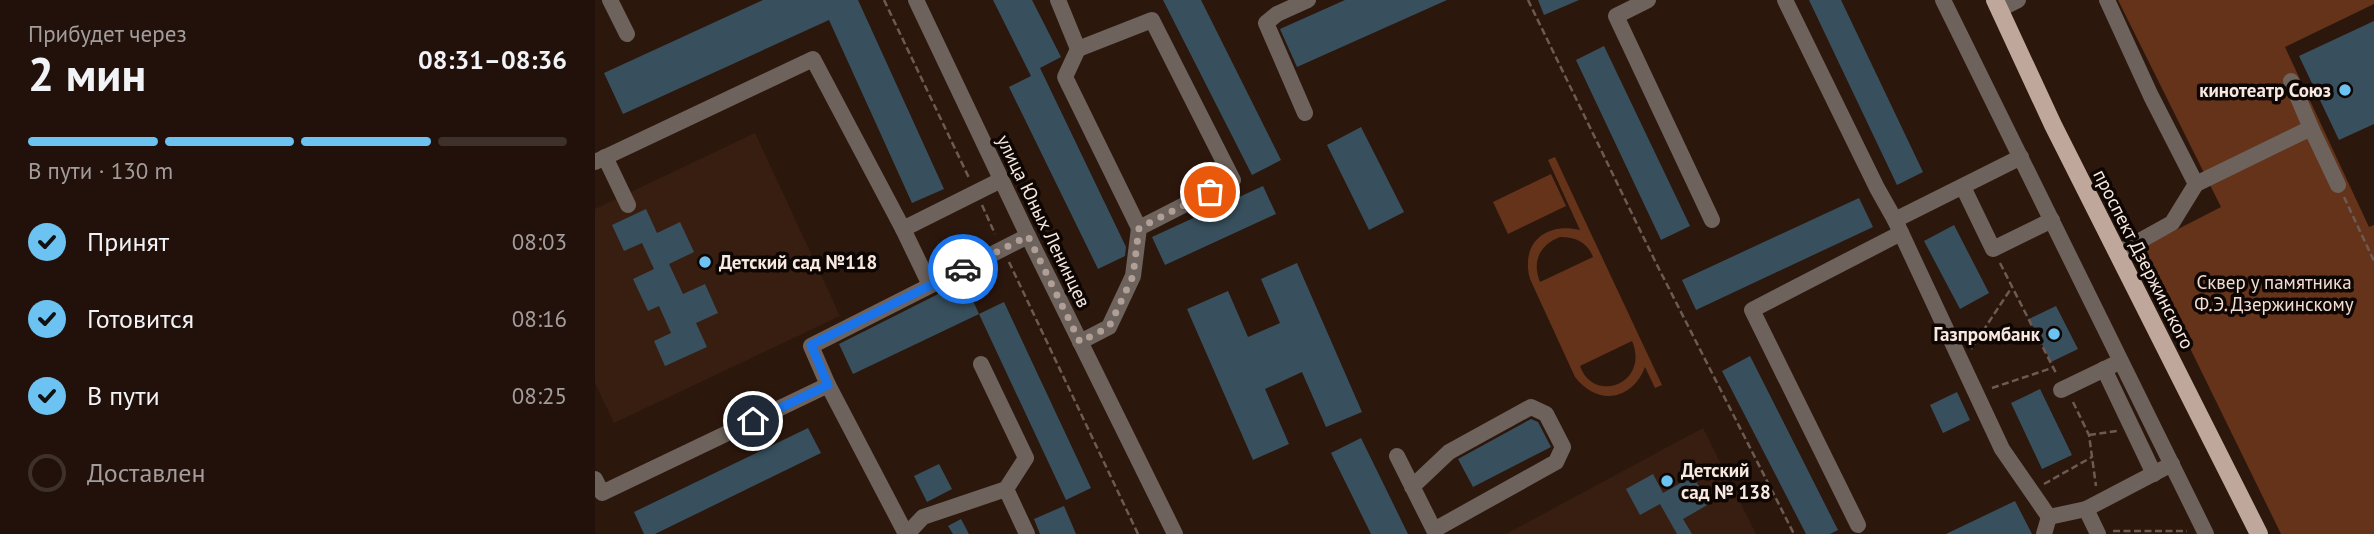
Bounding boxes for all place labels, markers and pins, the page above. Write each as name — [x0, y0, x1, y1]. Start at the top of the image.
place label: кинотеатр Союз — [2199, 78, 2331, 102]
marker: кинотеатр Союз — [2337, 82, 2353, 98]
pin — [1180, 162, 1240, 222]
place label: Детский сад №118 — [719, 250, 877, 274]
marker: Детский сад №118 — [697, 254, 713, 270]
place label: Газпромбанк — [1934, 322, 2041, 346]
marker: Газпромбанк — [2046, 326, 2062, 342]
pin — [723, 391, 783, 451]
place label: Детский сад № 138 — [1681, 458, 1771, 504]
marker: Детский сад № 138 — [1659, 473, 1675, 489]

